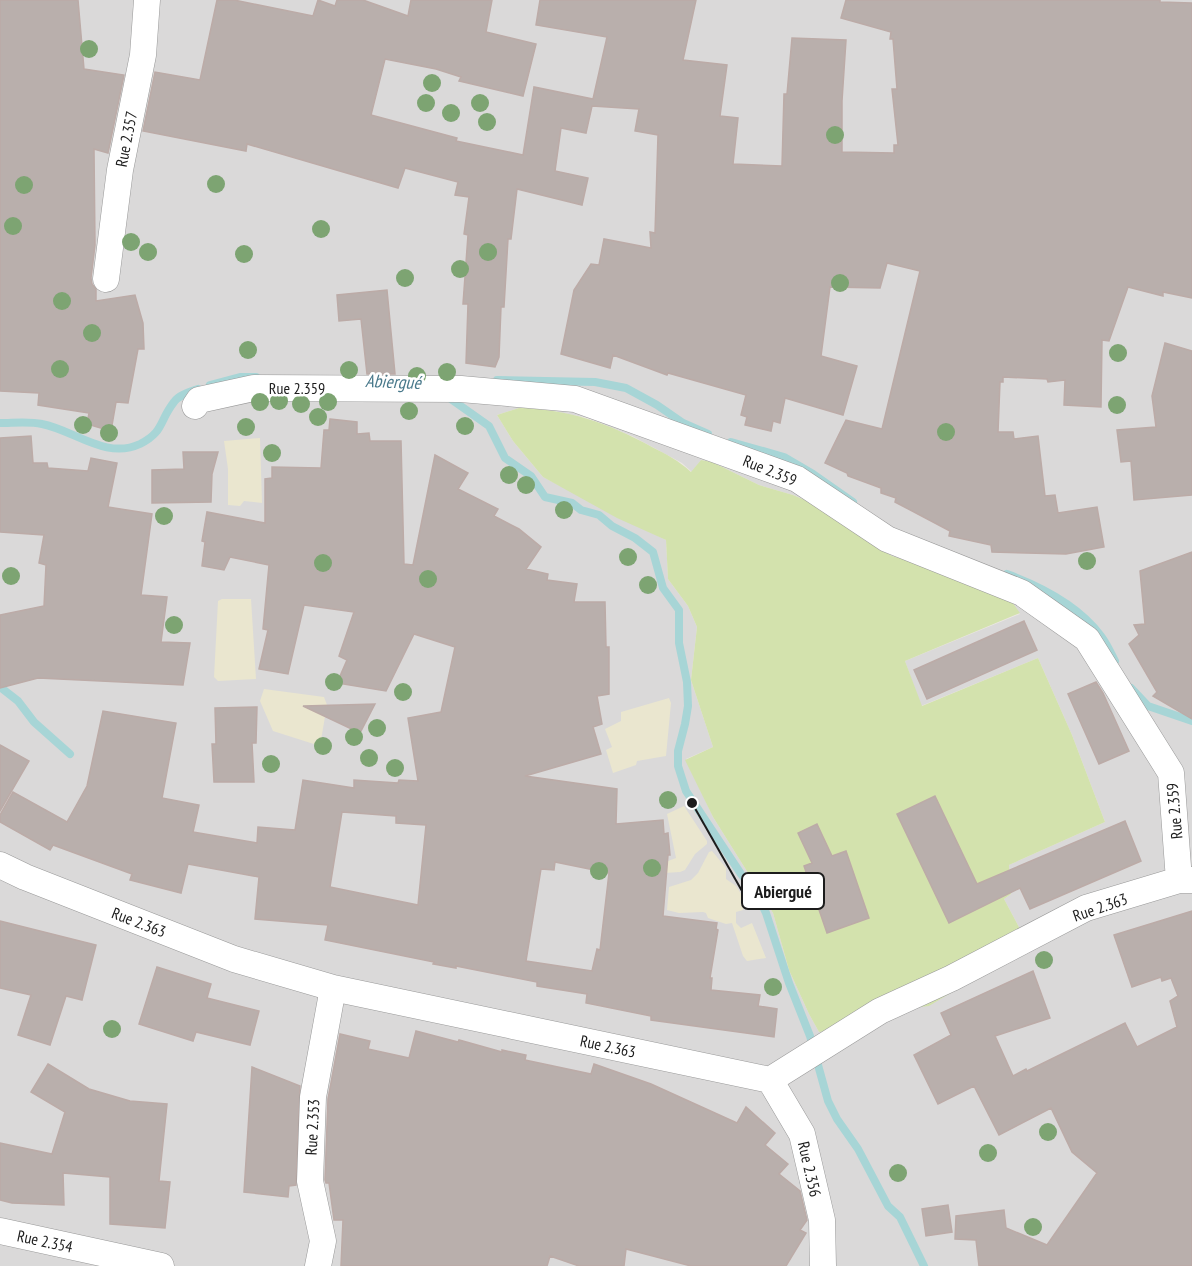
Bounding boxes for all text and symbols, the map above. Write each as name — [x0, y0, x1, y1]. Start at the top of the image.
street label: Rue 2.357 — [111, 109, 141, 169]
water label: Abiergué — [365, 369, 423, 394]
street label: Rue 2.359 — [269, 378, 325, 398]
street label: Rue 2.359 — [740, 450, 800, 490]
street label: Rue 2.359 — [1162, 782, 1186, 840]
callout: Abiergué — [742, 873, 824, 909]
text: Abiergué — [753, 880, 812, 903]
street label: Rue 2.363 — [1070, 888, 1130, 926]
street label: Rue 2.363 — [109, 903, 169, 941]
street label: Rue 2.363 — [578, 1030, 638, 1062]
street label: Rue 2.353 — [301, 1098, 323, 1156]
street label: Rue 2.356 — [794, 1139, 826, 1199]
street label: Rue 2.354 — [15, 1225, 75, 1257]

